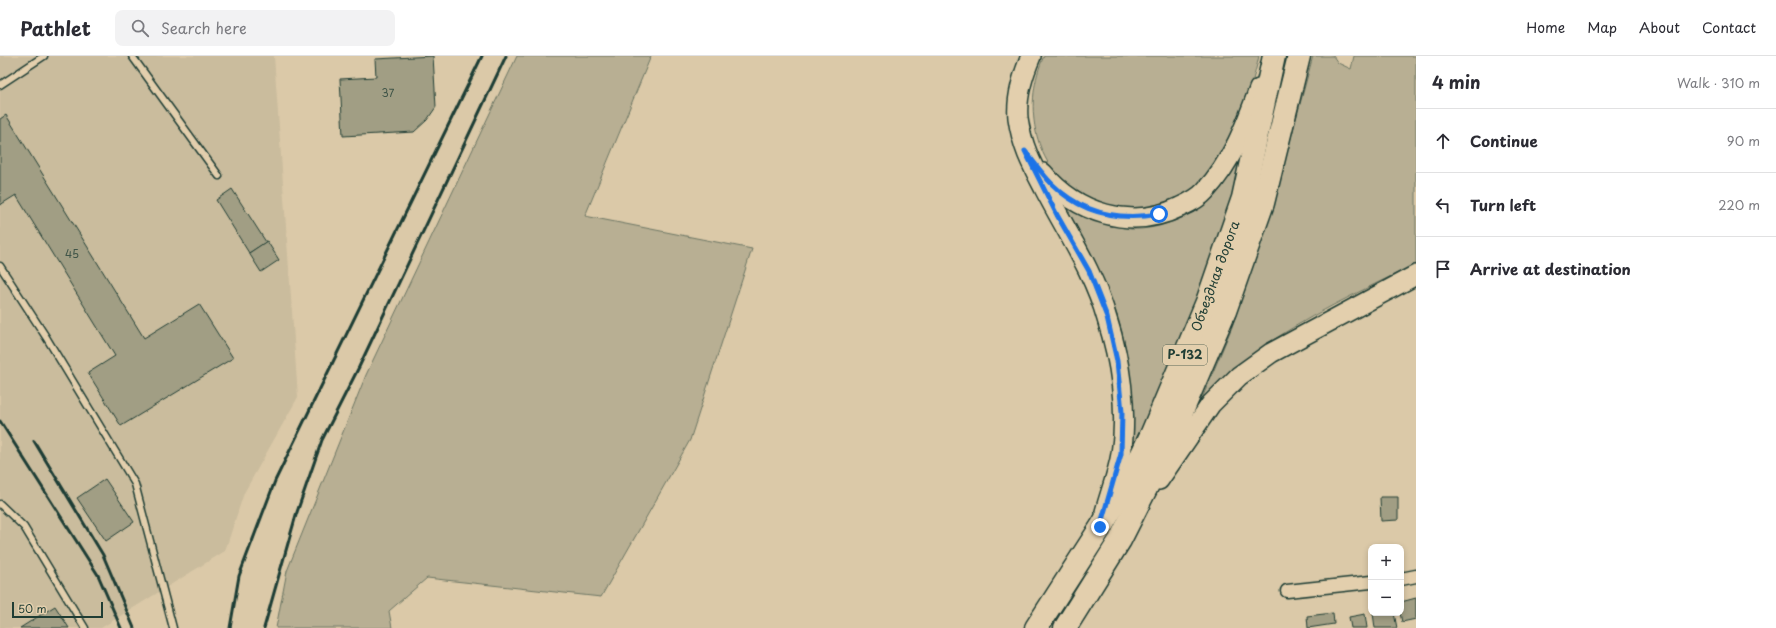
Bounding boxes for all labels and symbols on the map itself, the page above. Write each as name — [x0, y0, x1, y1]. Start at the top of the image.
house number: 37 — [382, 84, 395, 101]
route start — [1150, 205, 1168, 223]
street label: Объездная дорога — [1186, 217, 1244, 334]
house number: 45 — [65, 245, 79, 262]
road number: Р-132 — [1163, 345, 1207, 365]
route end — [1091, 518, 1109, 536]
scale bar — [12, 600, 103, 619]

